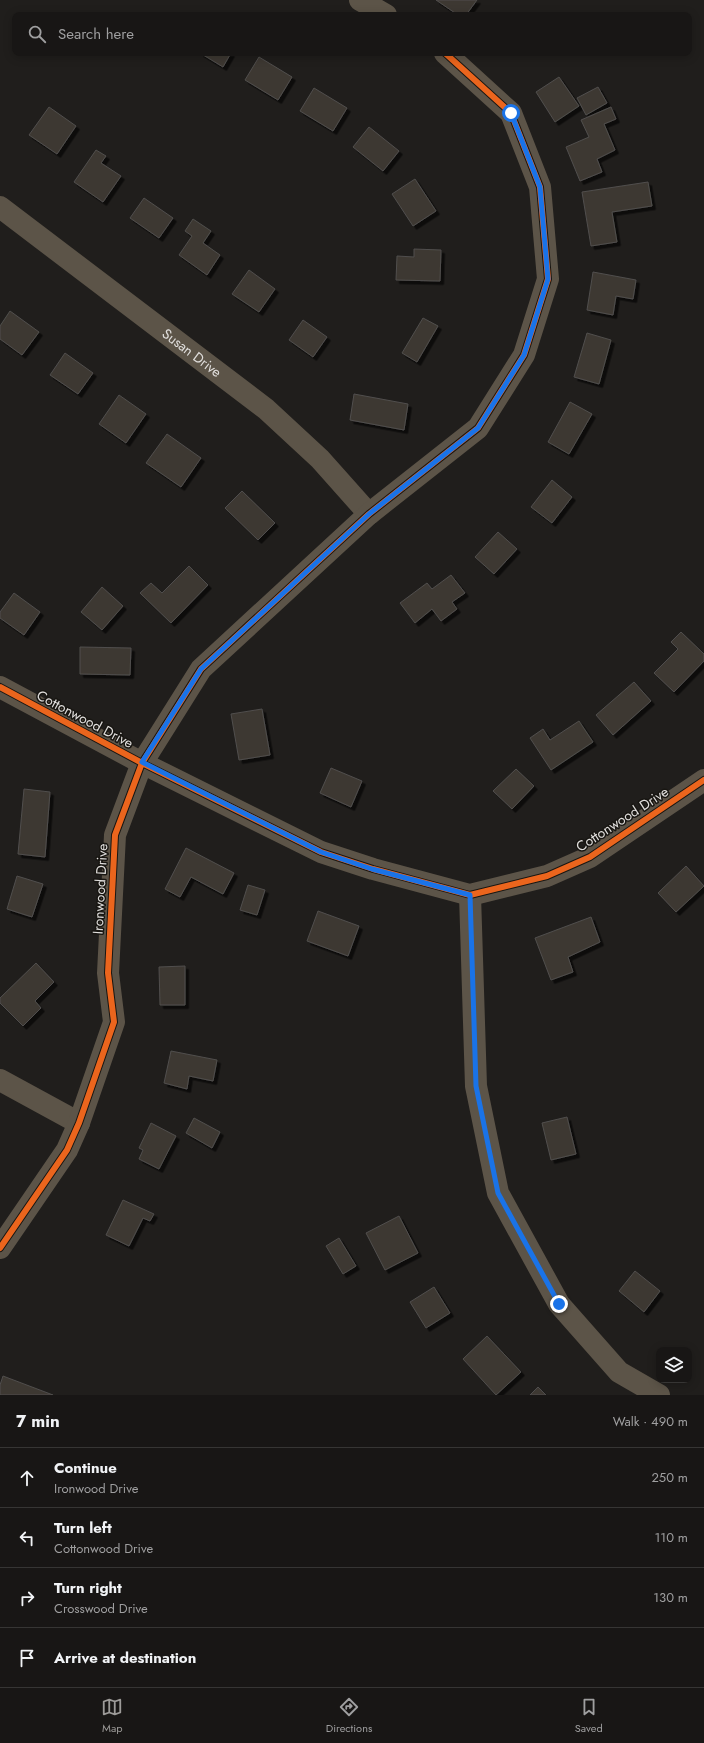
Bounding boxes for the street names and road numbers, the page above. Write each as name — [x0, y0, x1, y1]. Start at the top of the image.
street label: Susan Drive — [158, 324, 226, 382]
street label: Cottonwood Drive — [33, 685, 137, 753]
street label: Cottonwood Drive — [572, 782, 672, 856]
street label: Ironwood Drive — [88, 843, 112, 935]

